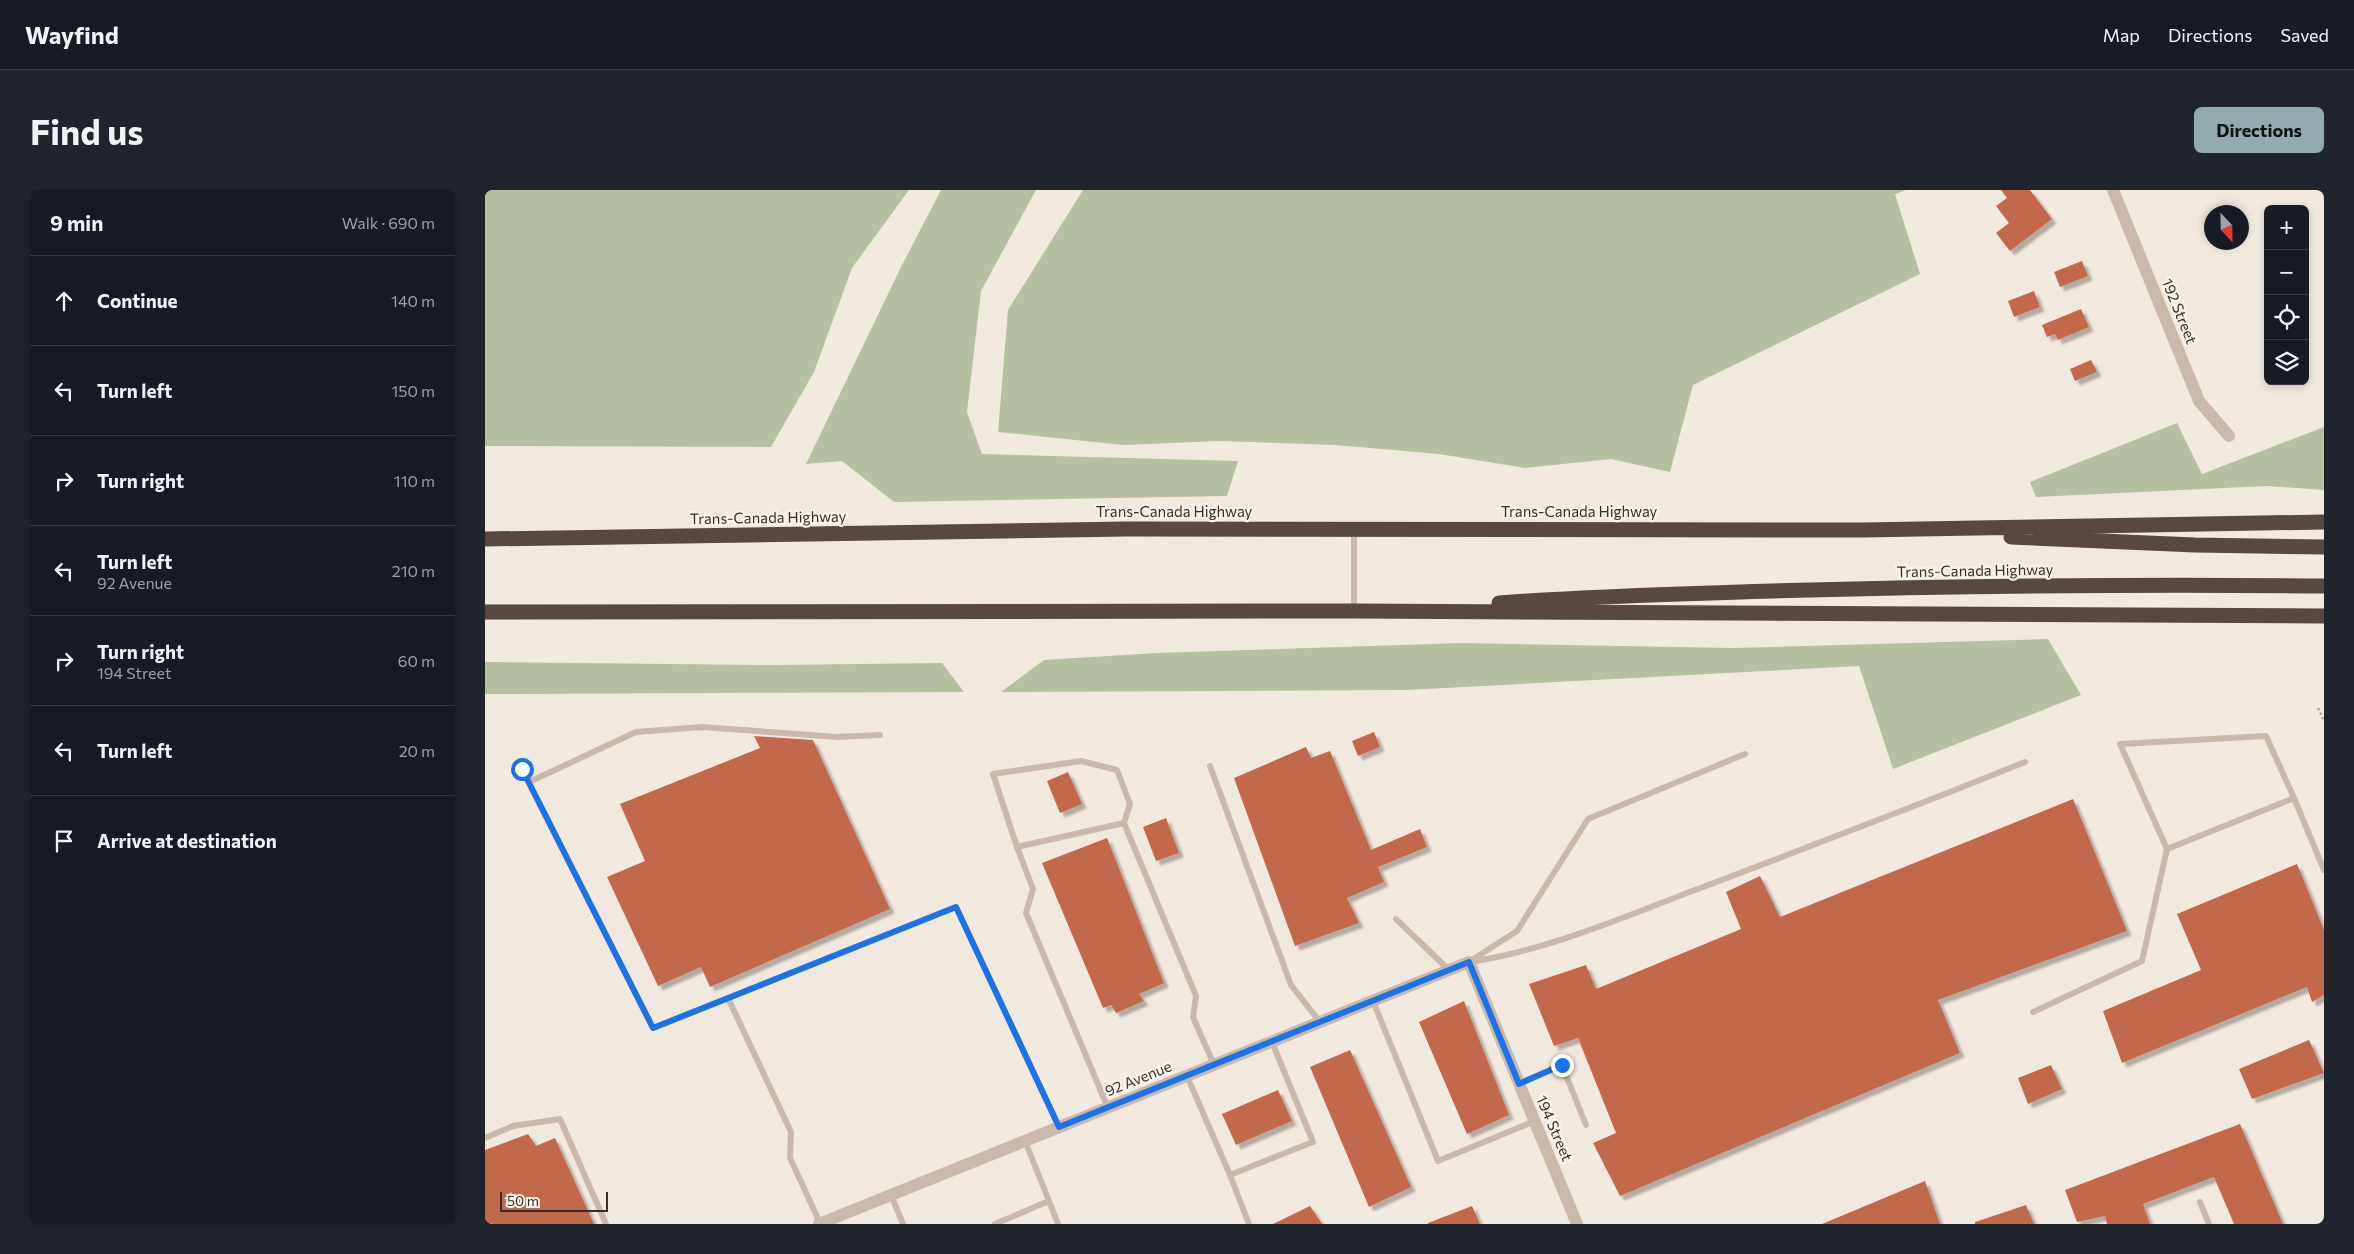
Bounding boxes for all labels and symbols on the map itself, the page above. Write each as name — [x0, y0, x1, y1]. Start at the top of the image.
north arrow — [2204, 205, 2249, 250]
street label: 192 Street — [2159, 276, 2201, 346]
street label: Trans-Canada Highway — [1096, 502, 1253, 520]
street label: Trans-Canada Highway — [1501, 502, 1658, 520]
street label: Trans-Canada Highway — [690, 507, 847, 527]
street label: Trans-Canada Highway — [1897, 560, 2054, 580]
route start — [511, 758, 534, 781]
route end — [1551, 1054, 1574, 1077]
street label: 92 Avenue — [1102, 1056, 1174, 1100]
street label: 194 Street — [1533, 1092, 1577, 1164]
scale bar — [500, 1189, 607, 1212]

